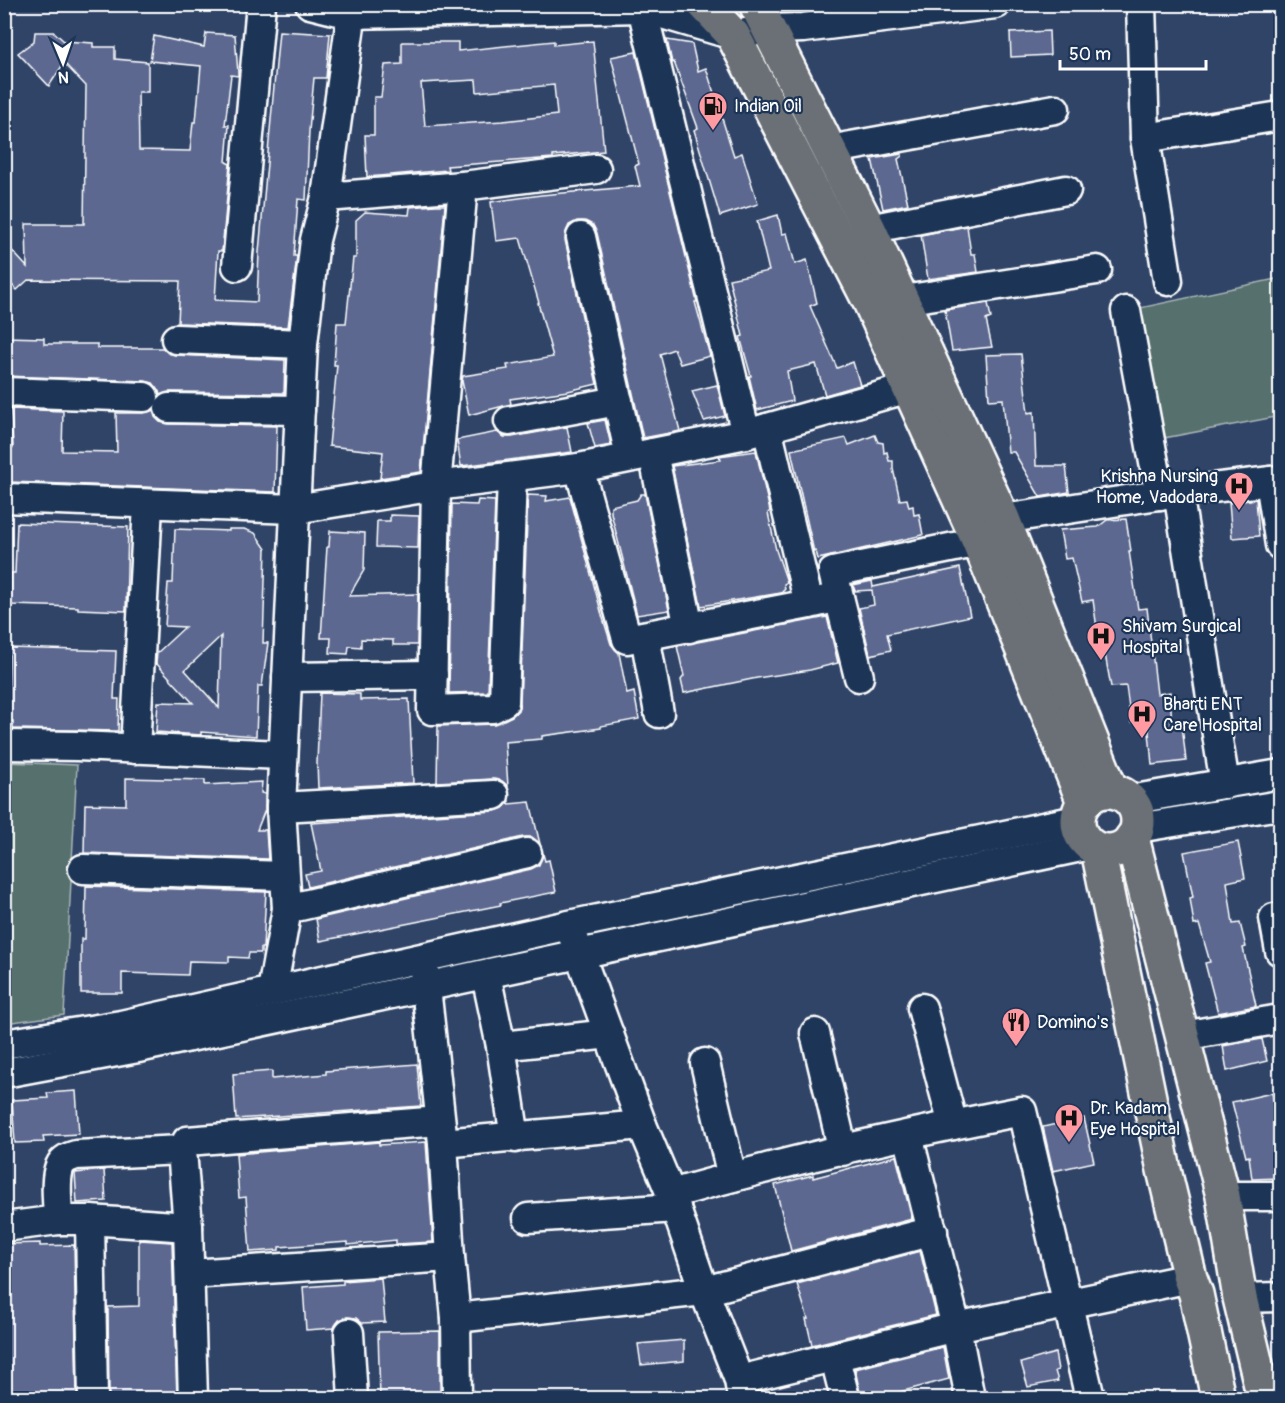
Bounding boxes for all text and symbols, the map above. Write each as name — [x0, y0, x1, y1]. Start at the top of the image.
north arrow — [33, 33, 93, 93]
scale bar — [1060, 33, 1206, 71]
text: 50 m — [1069, 43, 1111, 66]
text: N — [58, 67, 69, 87]
fuel station icon: Indian Oil — [697, 90, 729, 132]
place label: Indian Oil — [734, 95, 802, 118]
place label: Krishna Nursing Home, Vadodara — [1096, 465, 1218, 509]
hospital icon: Krishna Nursing Home, Vadodara — [1223, 470, 1255, 512]
place label: Shivam Surgical Hospital — [1122, 615, 1241, 659]
hospital icon: Shivam Surgical Hospital — [1085, 620, 1117, 662]
place label: Bharti ENT Care Hospital — [1163, 693, 1262, 737]
hospital icon: Bharti ENT Care Hospital — [1126, 698, 1158, 740]
restaurant icon: Domino's — [1000, 1006, 1032, 1048]
place label: Domino's — [1037, 1011, 1108, 1034]
place label: Dr. Kadam Eye Hospital — [1090, 1097, 1180, 1141]
hospital icon: Dr. Kadam Eye Hospital — [1053, 1102, 1085, 1144]

